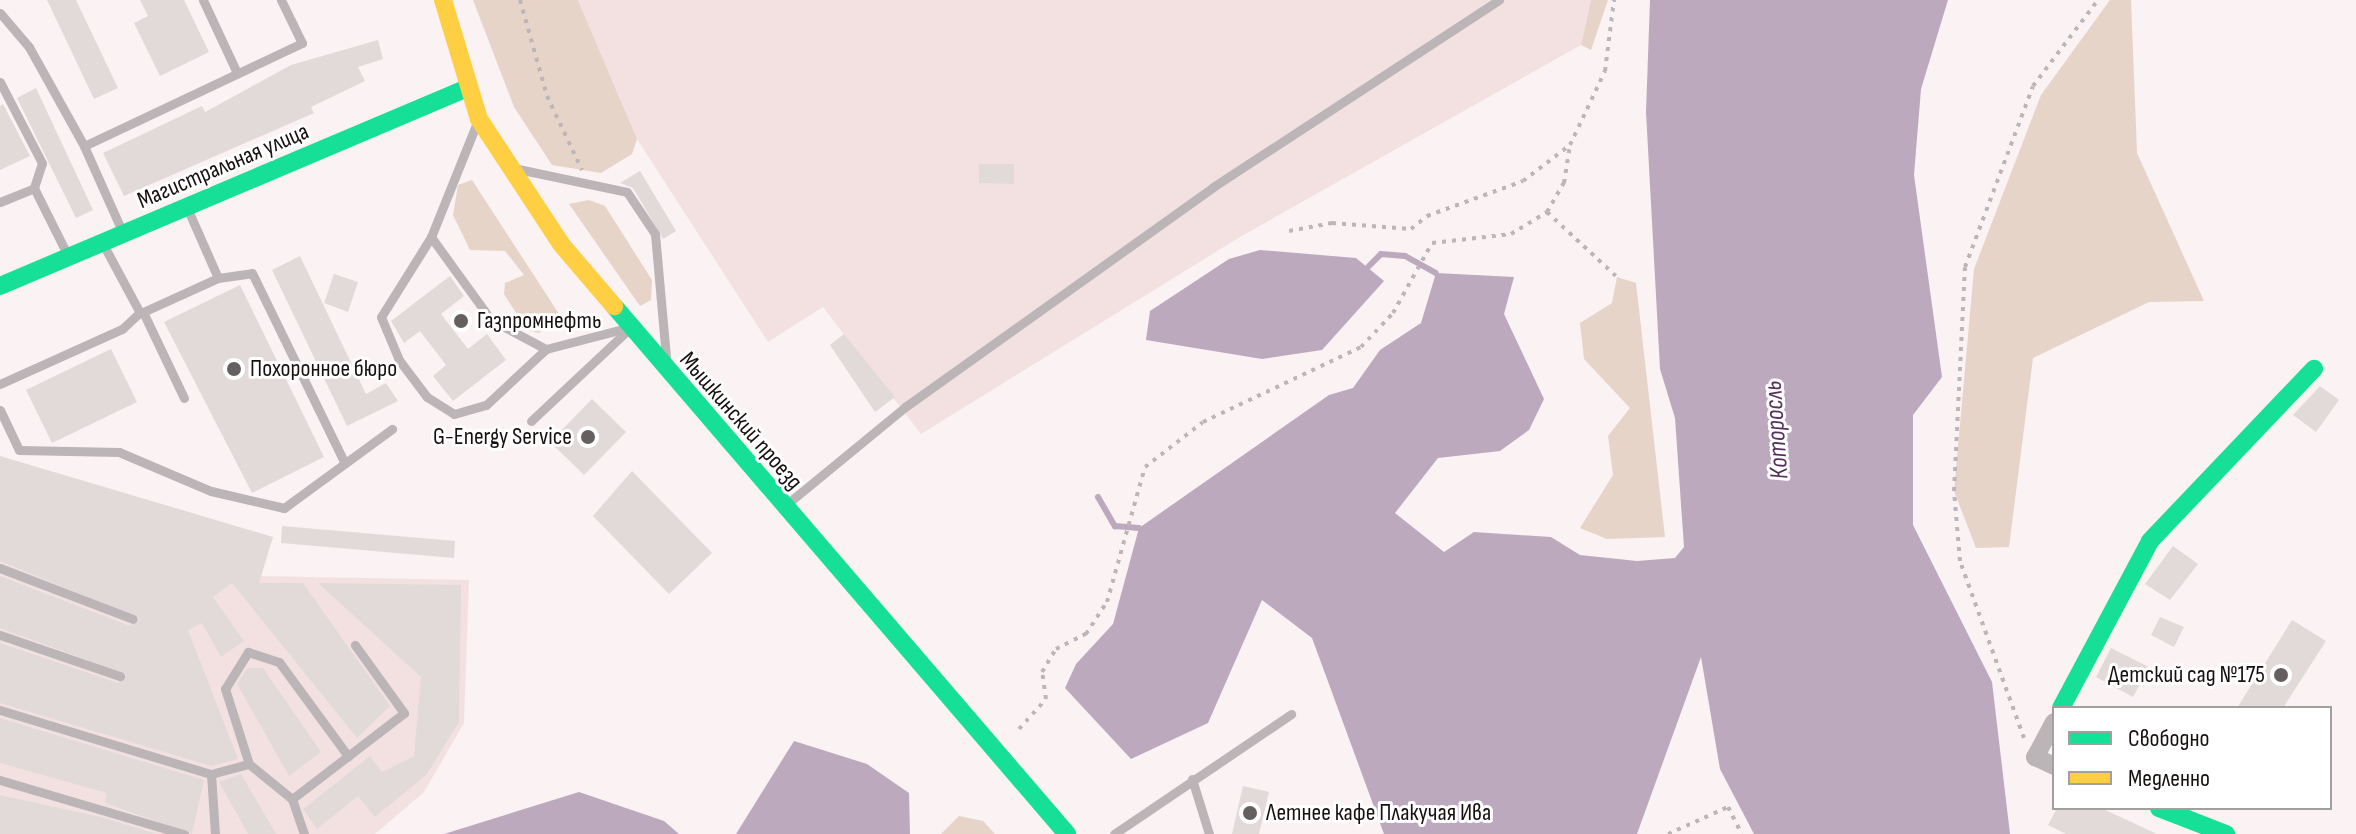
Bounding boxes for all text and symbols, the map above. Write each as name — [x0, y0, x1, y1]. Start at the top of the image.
street label: Магистральная улица — [133, 117, 313, 215]
place label: Газпромнефть — [477, 307, 601, 335]
marker: Газпромнефть — [452, 312, 470, 330]
street label: Мышкинский проезд — [673, 346, 809, 496]
place label: Похоронное бюро — [250, 355, 397, 383]
marker: Похоронное бюро — [225, 360, 243, 378]
water label: Которосль — [1758, 380, 1796, 480]
place label: G-Energy Service — [433, 423, 572, 451]
marker: G-Energy Service — [579, 428, 597, 446]
place label: Детский сад №175 — [2108, 661, 2265, 689]
marker: Детский сад №175 — [2272, 666, 2290, 684]
legend — [2052, 706, 2332, 810]
text: Свободно — [2128, 724, 2209, 753]
text: Медленно — [2128, 764, 2210, 793]
place label: Летнее кафе Плакучая Ива — [1266, 799, 1491, 827]
marker: Летнее кафе Плакучая Ива — [1241, 804, 1259, 822]

